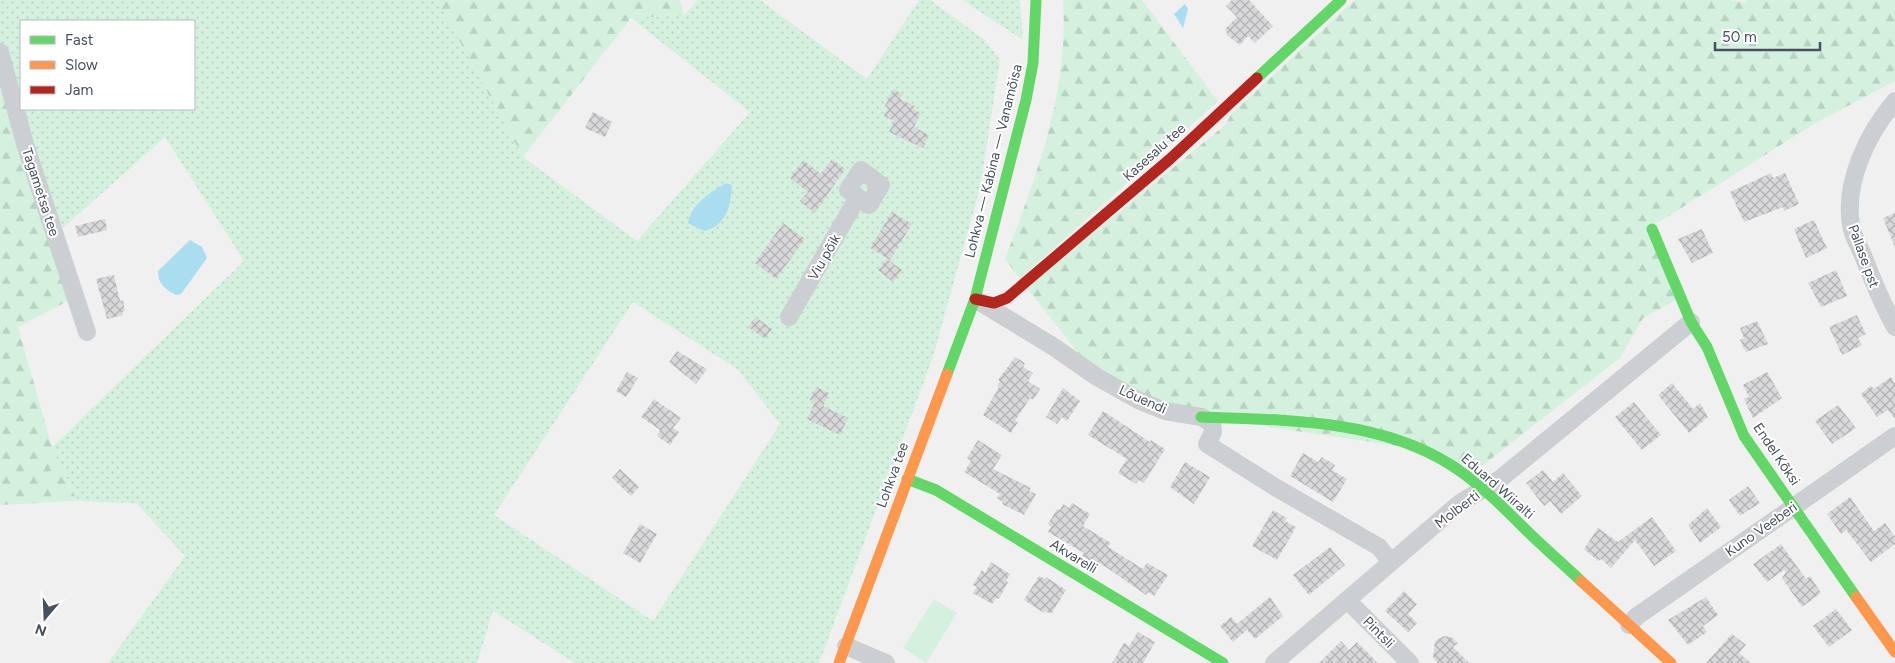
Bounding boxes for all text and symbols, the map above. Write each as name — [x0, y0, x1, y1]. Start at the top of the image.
legend — [20, 20, 195, 110]
scale bar — [1715, 20, 1820, 52]
text: 50 m — [1722, 28, 1757, 46]
text: Fast — [65, 31, 94, 49]
text: Slow — [65, 56, 98, 74]
street label: Lohkva — Kabina — Vanamõisa — [961, 62, 1026, 260]
text: Jam — [65, 81, 93, 99]
street label: Kasesalu tee — [1120, 120, 1189, 185]
street label: Tagametsa tee — [18, 146, 63, 239]
street label: Pallase pst — [1844, 222, 1883, 290]
street label: Viu põik — [804, 231, 845, 283]
street label: Lõuendi — [1116, 381, 1169, 417]
street label: Endel Kõksi — [1750, 420, 1804, 489]
street label: Lohkva tee — [873, 440, 912, 510]
street label: Eduard Wiiralti — [1458, 450, 1538, 523]
street label: Molberti — [1431, 487, 1483, 532]
street label: Kuno Veeberi — [1722, 498, 1801, 560]
street label: Akvarelli — [1047, 536, 1101, 577]
north arrow — [20, 593, 70, 643]
street label: Pintsli — [1359, 613, 1398, 652]
text: N — [33, 620, 49, 640]

